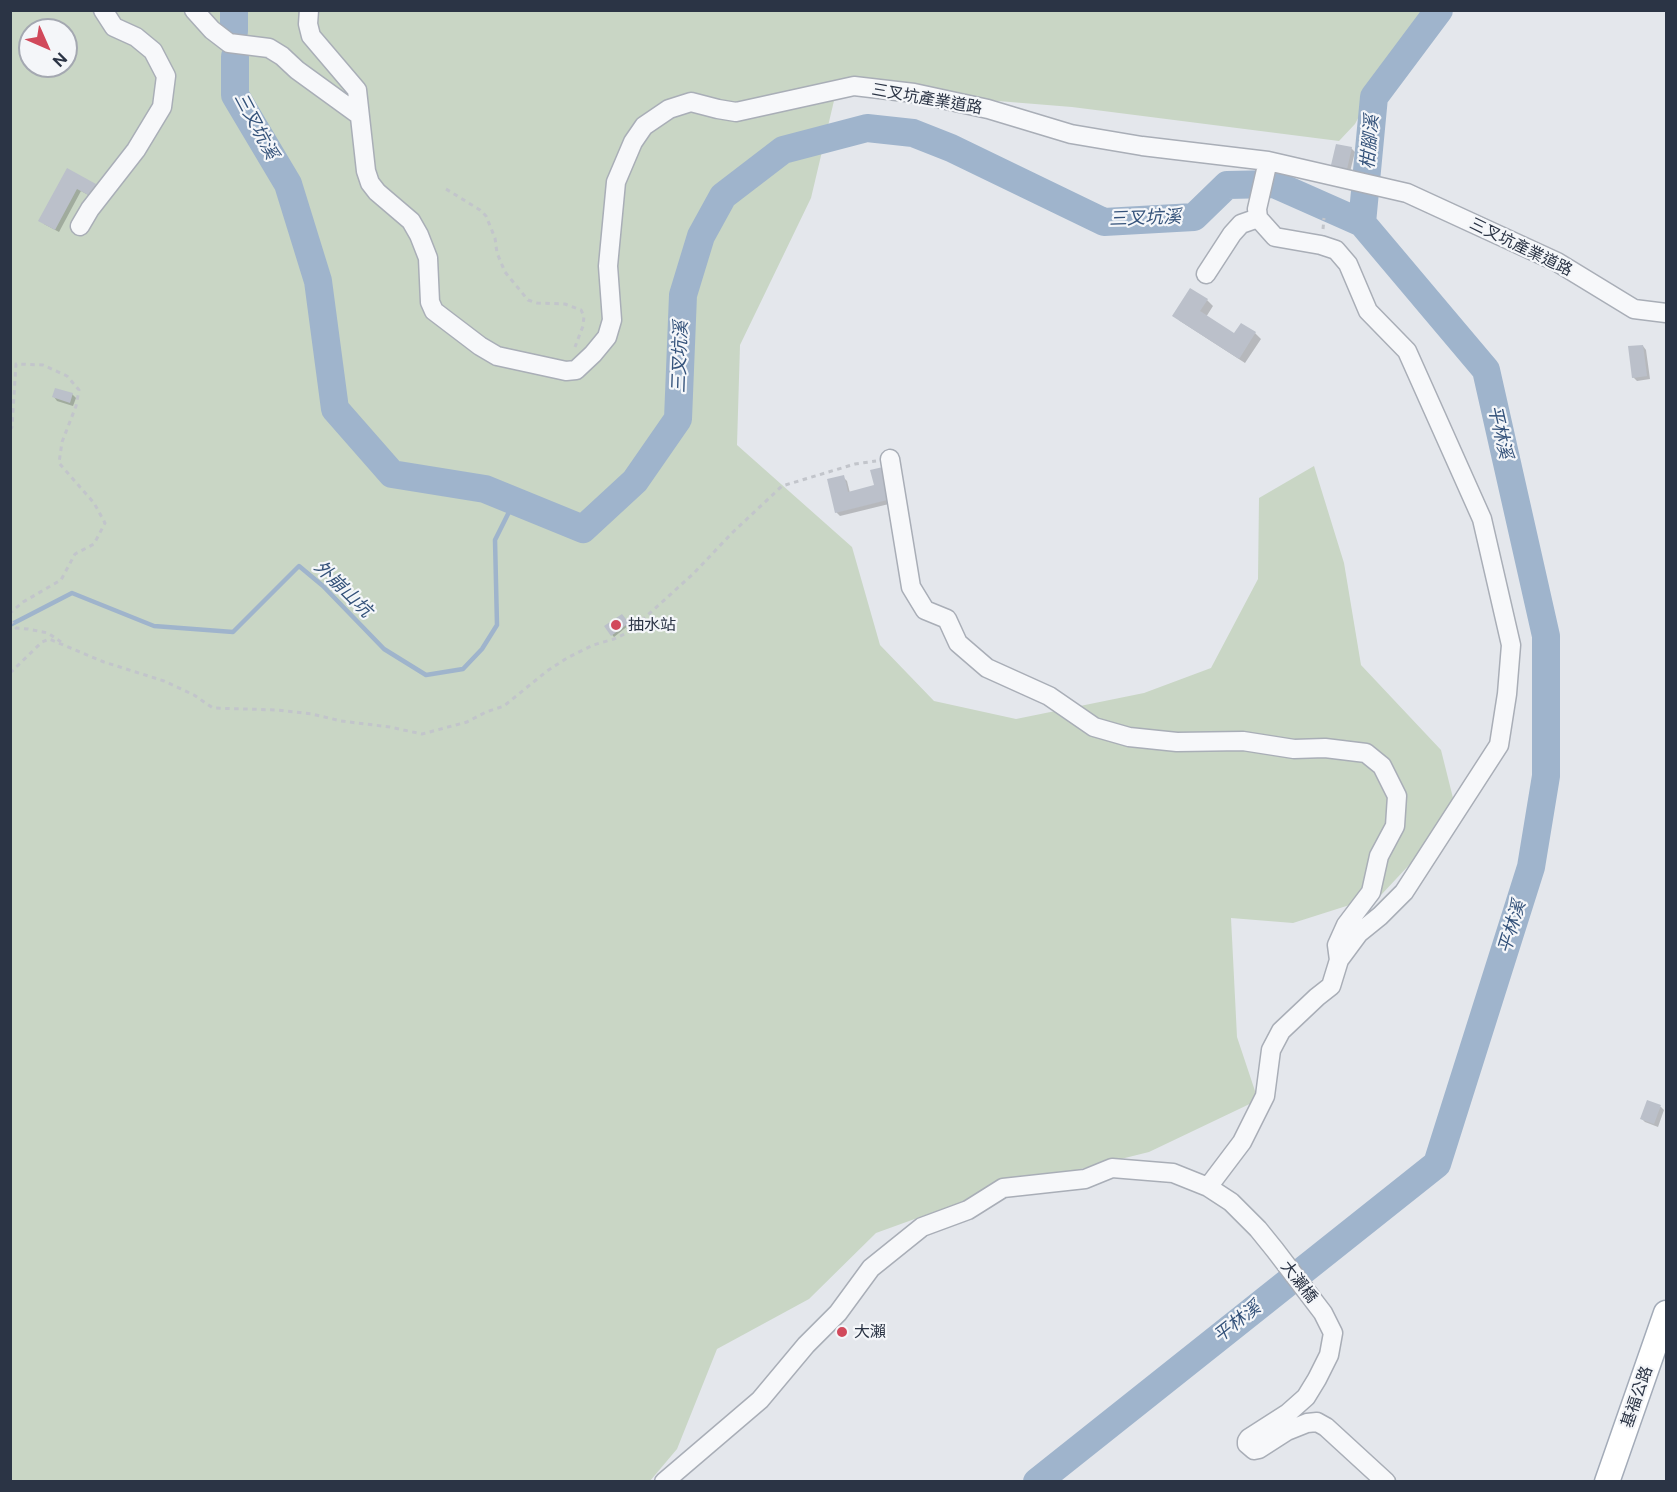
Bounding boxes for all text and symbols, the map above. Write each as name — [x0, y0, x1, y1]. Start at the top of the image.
north arrow — [18, 18, 78, 78]
text: N — [49, 49, 71, 71]
street label: 三叉坑產業道路 — [870, 80, 984, 118]
water label: 三叉坑溪 — [230, 89, 282, 163]
water label: 柑腳溪 — [1357, 114, 1383, 170]
water label: 三叉坑溪 — [1109, 206, 1181, 230]
street label: 三叉坑產業道路 — [1466, 214, 1576, 280]
water label: 三叉坑溪 — [668, 321, 692, 393]
water label: 平林溪 — [1483, 403, 1517, 461]
water label: 外崩山坑 — [310, 556, 376, 622]
place label: 抽水站 — [628, 615, 676, 635]
marker: 抽水站 — [609, 618, 623, 632]
water label: 平林溪 — [1494, 898, 1530, 956]
street label: 大瀨橋 — [1277, 1257, 1321, 1307]
water label: 平林溪 — [1209, 1297, 1265, 1347]
place label: 大瀨 — [854, 1322, 886, 1342]
marker: 大瀨 — [835, 1325, 849, 1339]
street label: 基福公路 — [1618, 1364, 1656, 1430]

